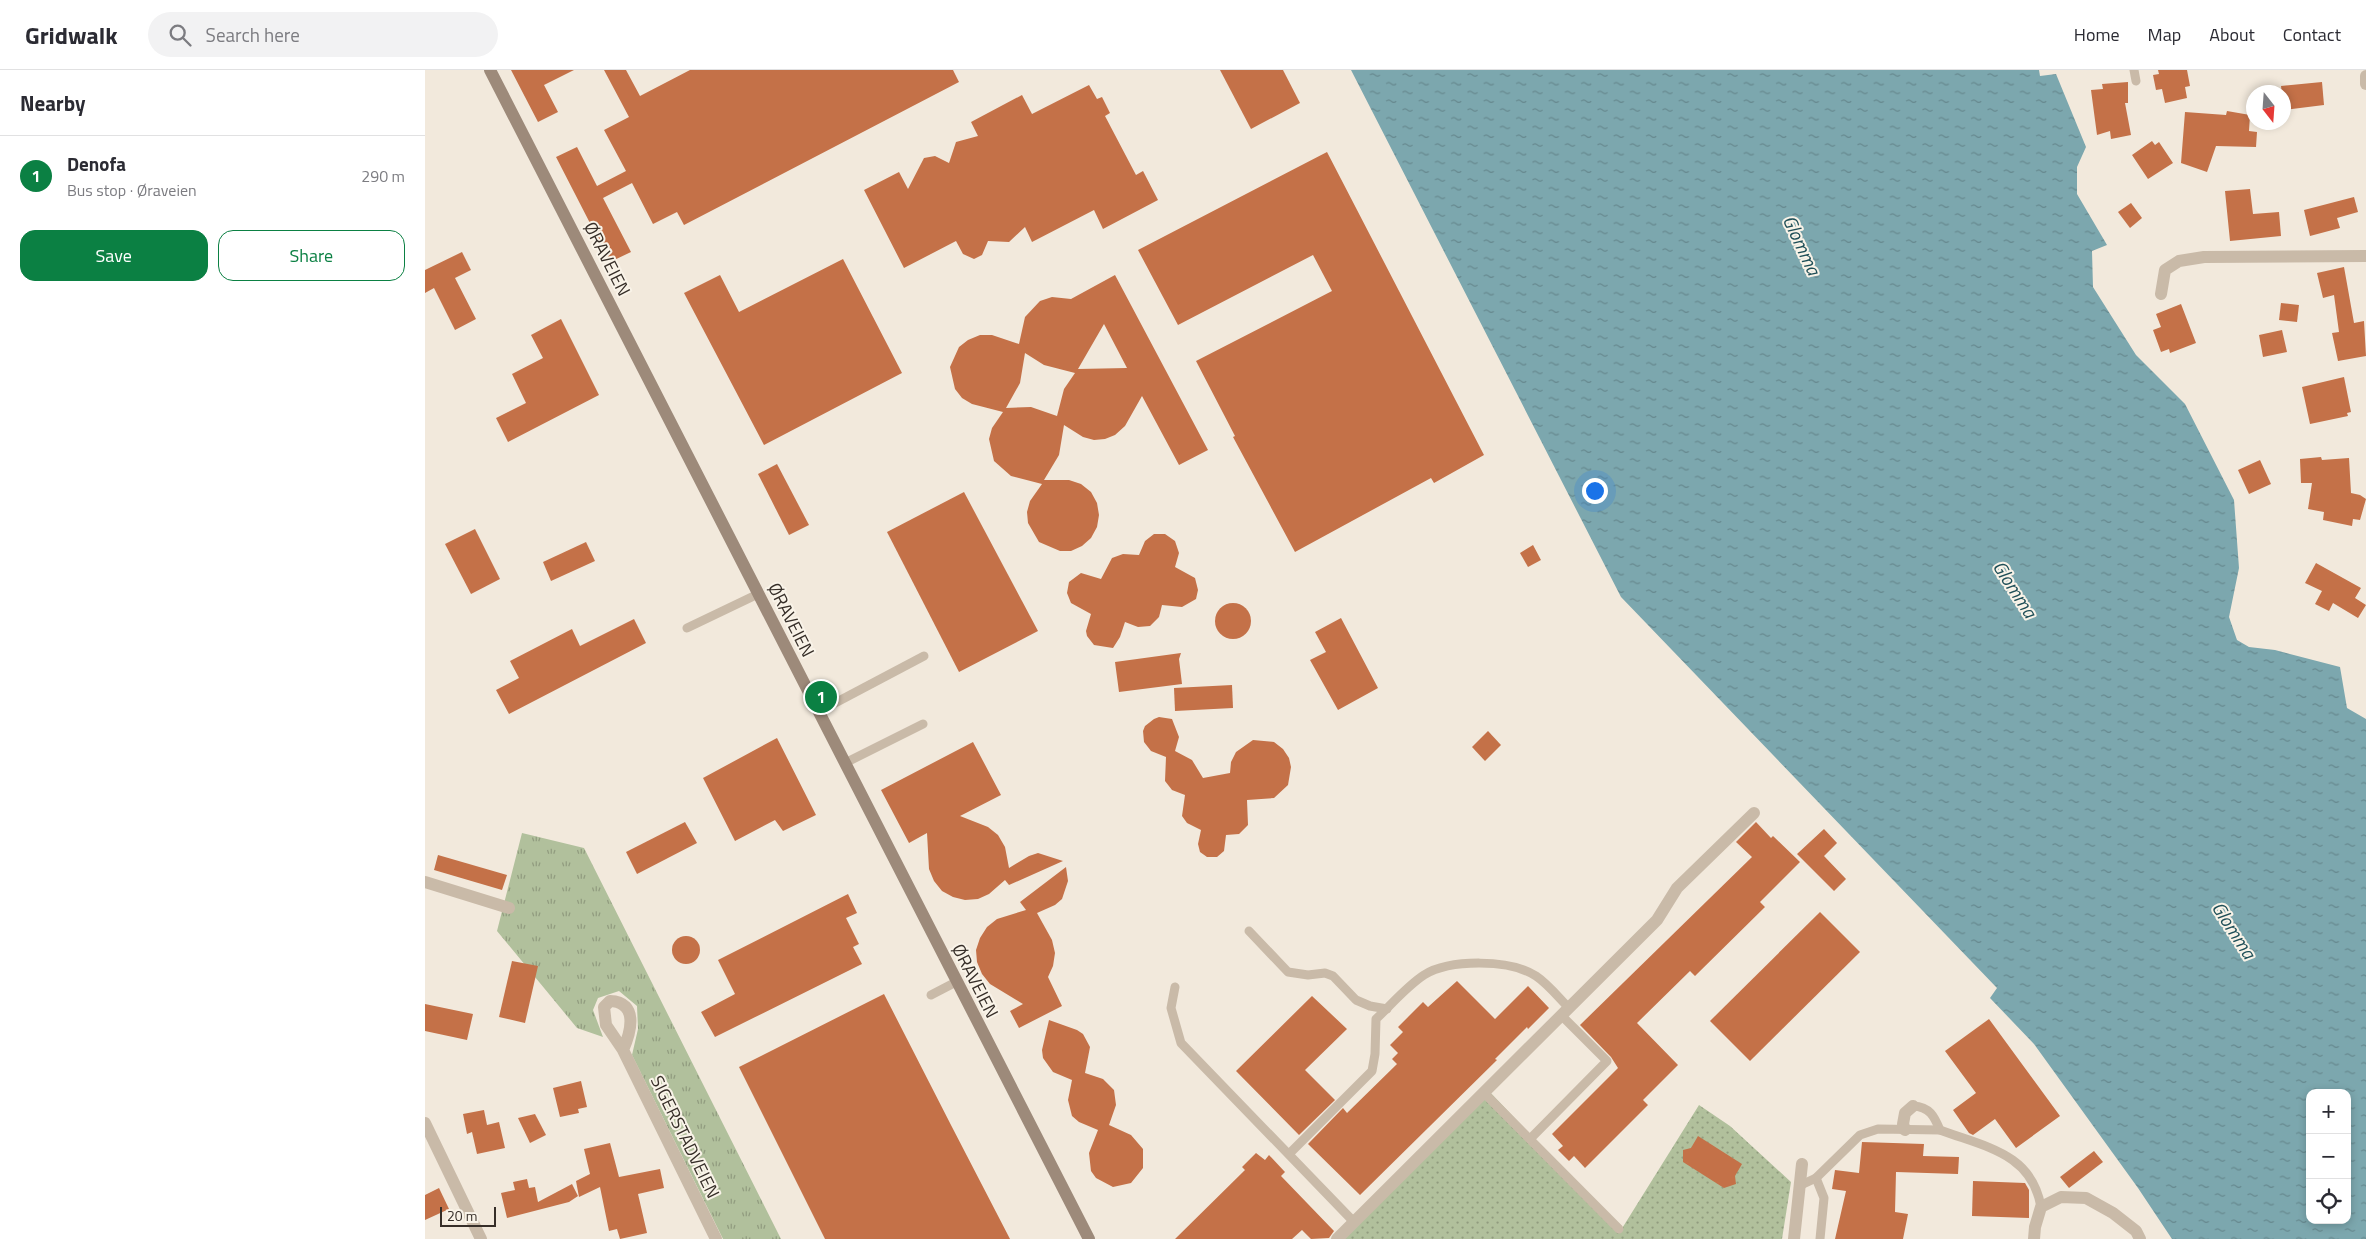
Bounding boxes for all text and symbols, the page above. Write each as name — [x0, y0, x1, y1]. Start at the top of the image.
search box — [148, 12, 498, 57]
text: Gridwalk — [25, 17, 118, 53]
text: Search here — [206, 20, 300, 49]
icon: search — [166, 21, 194, 49]
text: Home — [2074, 21, 2120, 48]
text: Map — [2148, 21, 2181, 48]
text: About — [2209, 21, 2255, 48]
text: Contact — [2283, 21, 2341, 48]
north arrow — [2246, 85, 2291, 130]
text: Nearby — [20, 87, 85, 119]
text: Denofa — [67, 149, 126, 178]
text: 1 — [32, 164, 40, 188]
text: 290 m — [361, 164, 405, 188]
text: Bus stop · Øraveien — [67, 178, 197, 202]
water label: Glomma — [1776, 210, 1830, 281]
street label: ØRAVEIEN — [577, 217, 638, 301]
button: Save — [20, 230, 208, 281]
button: Share — [218, 230, 405, 281]
your location — [1582, 478, 1608, 504]
water label: Glomma — [1986, 554, 2046, 624]
street label: ØRAVEIEN — [761, 578, 822, 662]
pin: 1 — [805, 678, 837, 716]
water label: Glomma — [2205, 895, 2265, 965]
street label: ØRAVEIEN — [945, 939, 1006, 1023]
street label: SIGERSTADVEIEN — [644, 1071, 727, 1203]
map controls — [2306, 1089, 2351, 1224]
button: + — [2306, 1089, 2351, 1134]
button: − — [2306, 1134, 2351, 1179]
button: locate — [2306, 1179, 2351, 1224]
scale bar — [440, 1204, 496, 1227]
text: 20 m — [447, 1205, 477, 1226]

